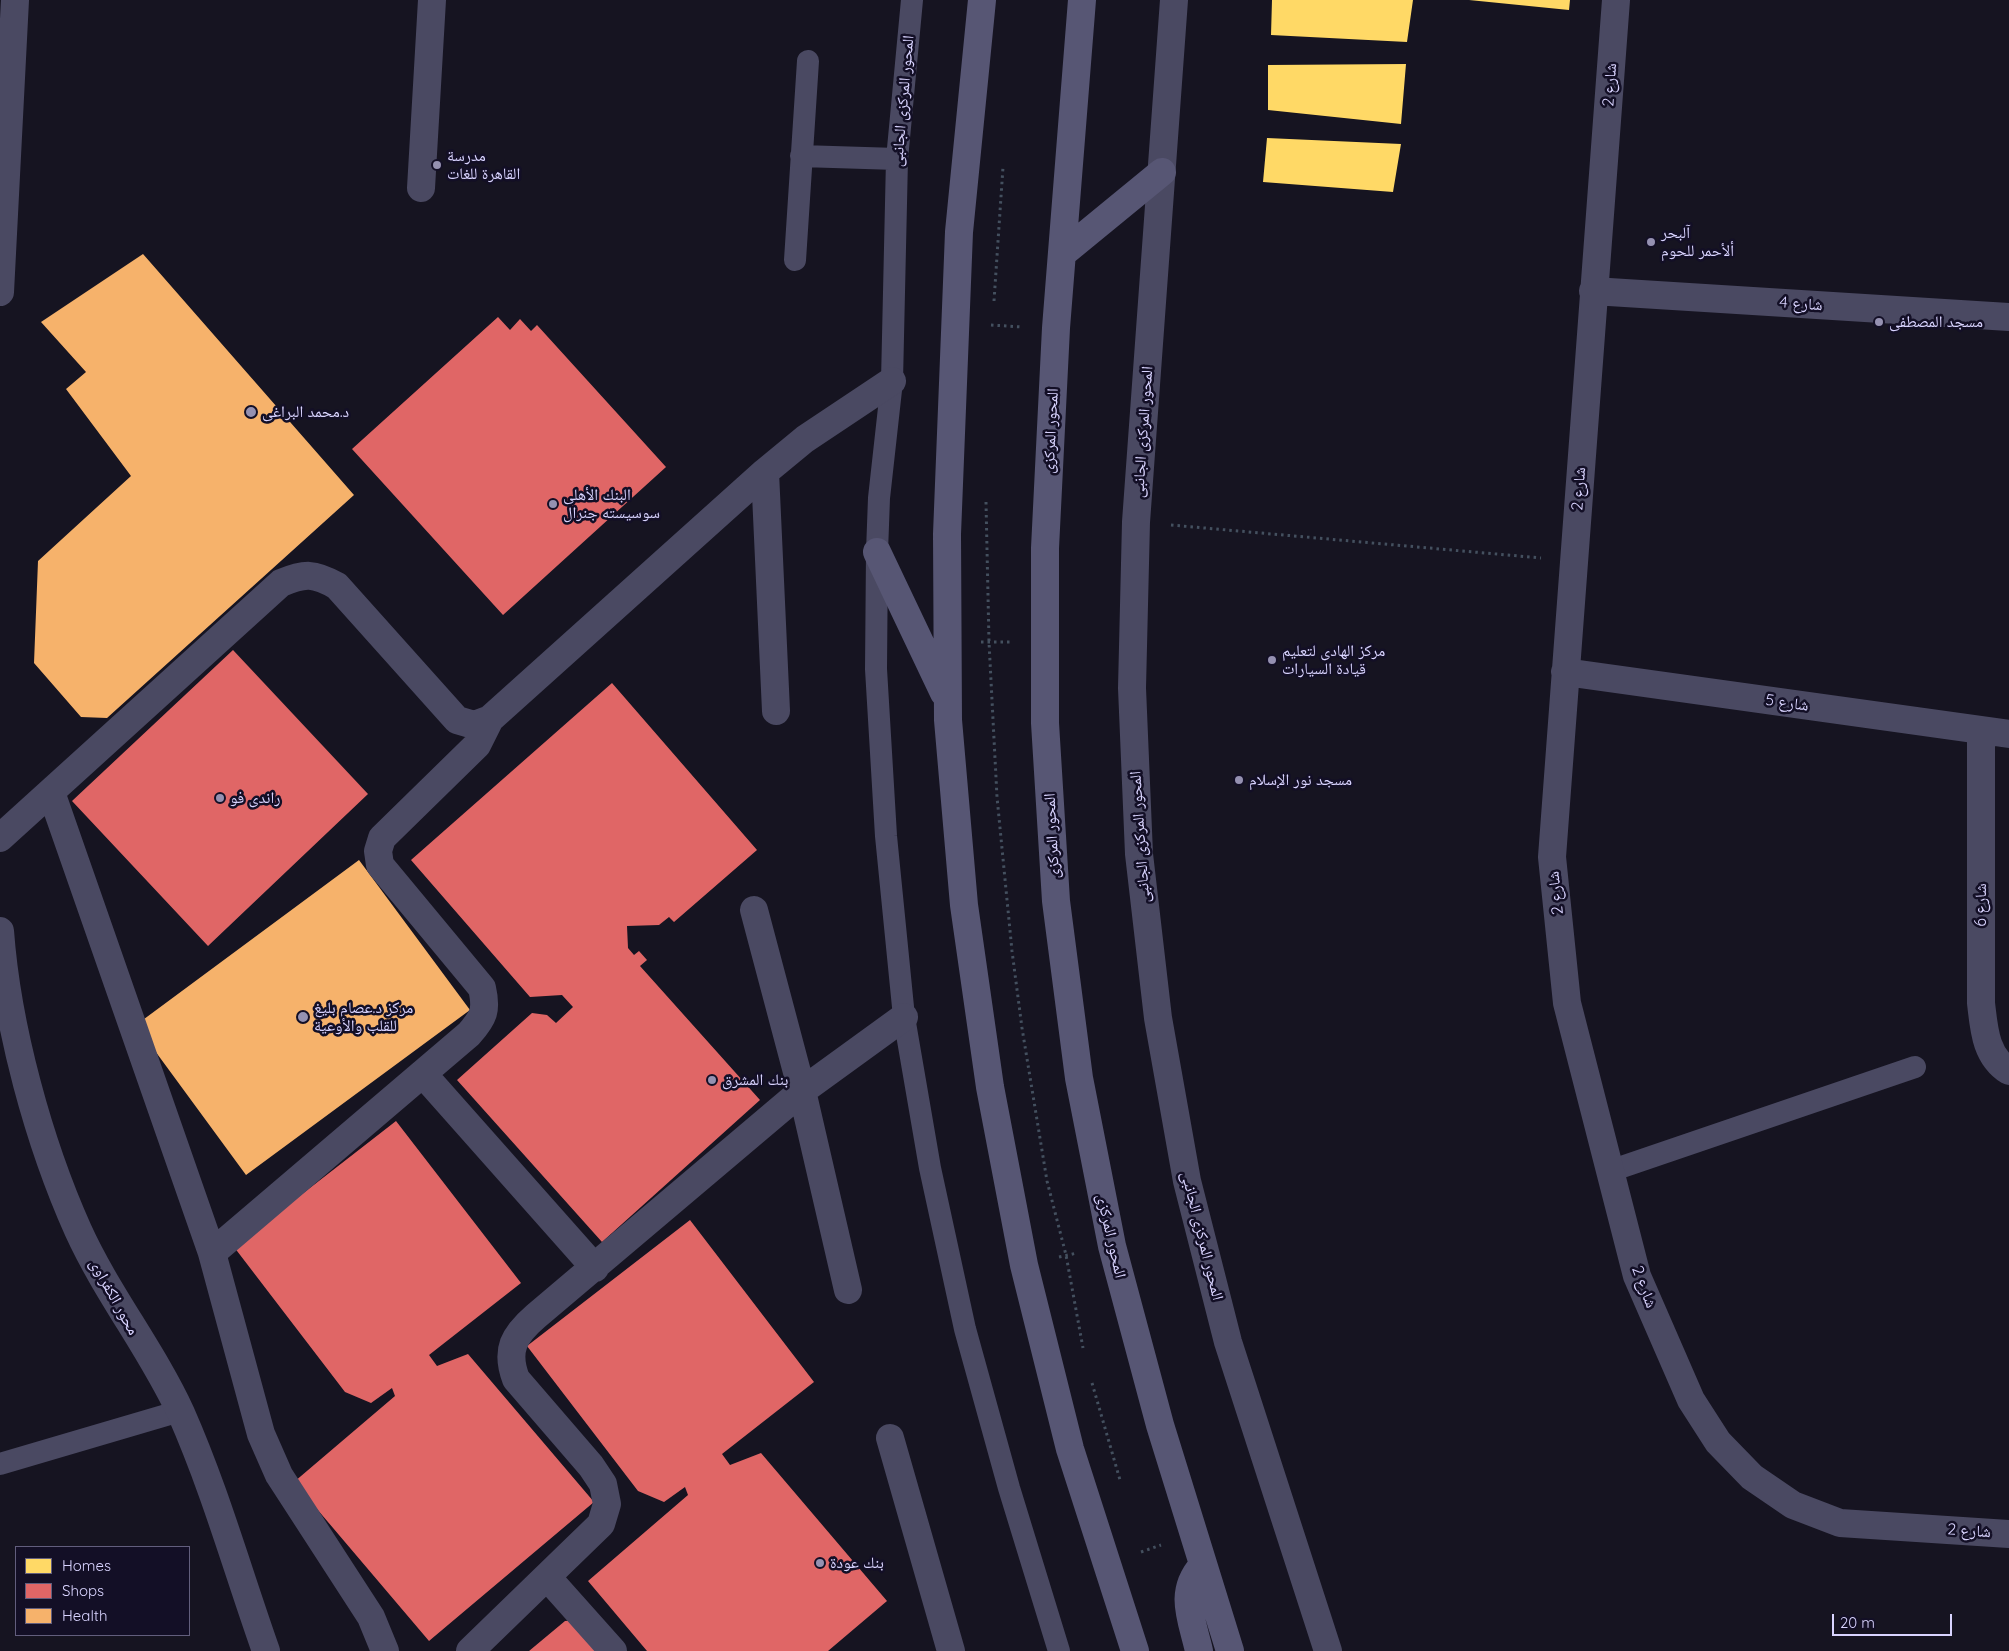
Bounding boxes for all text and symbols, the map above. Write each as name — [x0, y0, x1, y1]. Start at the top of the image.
street label: المحور المركزى الجانبى — [888, 34, 918, 168]
street label: شارع 2 — [1599, 63, 1621, 107]
place label: مدرسة القاهرة للغات — [447, 146, 520, 184]
marker: مدرسة القاهرة للغات — [431, 159, 443, 171]
place label: آلبحر ألأحمر للحوم — [1661, 223, 1734, 261]
marker: آلبحر ألأحمر للحوم — [1645, 236, 1657, 248]
street label: شارع 4 — [1779, 293, 1823, 315]
place label: مسجد المصطفى — [1889, 312, 1983, 332]
marker: مسجد المصطفى — [1873, 316, 1885, 328]
street label: المحور المركزى الجانبى — [1129, 365, 1157, 499]
street label: المحور المركزى — [1039, 388, 1063, 474]
place label: د.محمد البراغى — [262, 402, 349, 422]
marker: د.محمد البراغى — [244, 405, 258, 419]
street label: شارع 2 — [1568, 467, 1590, 511]
place label: البنك الأهلى سوسيسته جنرال — [563, 485, 660, 523]
marker: البنك الأهلى سوسيسته جنرال — [547, 498, 559, 510]
place label: مركز الهادى لتعليم قيادة السيارات — [1282, 641, 1385, 679]
marker: مركز الهادى لتعليم قيادة السيارات — [1266, 654, 1278, 666]
street label: شارع 5 — [1764, 690, 1810, 716]
street label: المحور المركزى الجانبى — [1126, 770, 1154, 904]
place label: مسجد نور الإسلام — [1249, 770, 1352, 790]
marker: مسجد نور الإسلام — [1233, 774, 1245, 786]
place label: راندى فو — [230, 788, 280, 808]
marker: راندى فو — [214, 792, 226, 804]
street label: المحور المركزى — [1040, 793, 1064, 879]
street label: شارع 2 — [1544, 870, 1568, 916]
street label: شارع 6 — [1971, 883, 1991, 927]
place label: مركز د.عصام بليغ للقلب والأوعية — [314, 998, 413, 1036]
marker: مركز د.عصام بليغ للقلب والأوعية — [296, 1010, 310, 1024]
place label: بنك المشرق — [722, 1070, 788, 1090]
marker: بنك المشرق — [706, 1074, 718, 1086]
street label: المحور المركزى الجانبى — [1177, 1170, 1227, 1302]
street label: المحور المركزى — [1092, 1192, 1130, 1280]
street label: محور الكفراوى — [85, 1255, 143, 1339]
street label: شارع 2 — [1627, 1263, 1661, 1311]
street label: شارع 2 — [1947, 1520, 1991, 1542]
legend — [15, 1546, 190, 1636]
place label: بنك عودة — [830, 1553, 884, 1573]
text: Homes — [62, 1556, 111, 1575]
marker: بنك عودة — [814, 1557, 826, 1569]
text: Shops — [62, 1581, 104, 1600]
scale bar — [1834, 1604, 1954, 1636]
text: Health — [62, 1606, 107, 1625]
text: 20 m — [1840, 1613, 1875, 1632]

